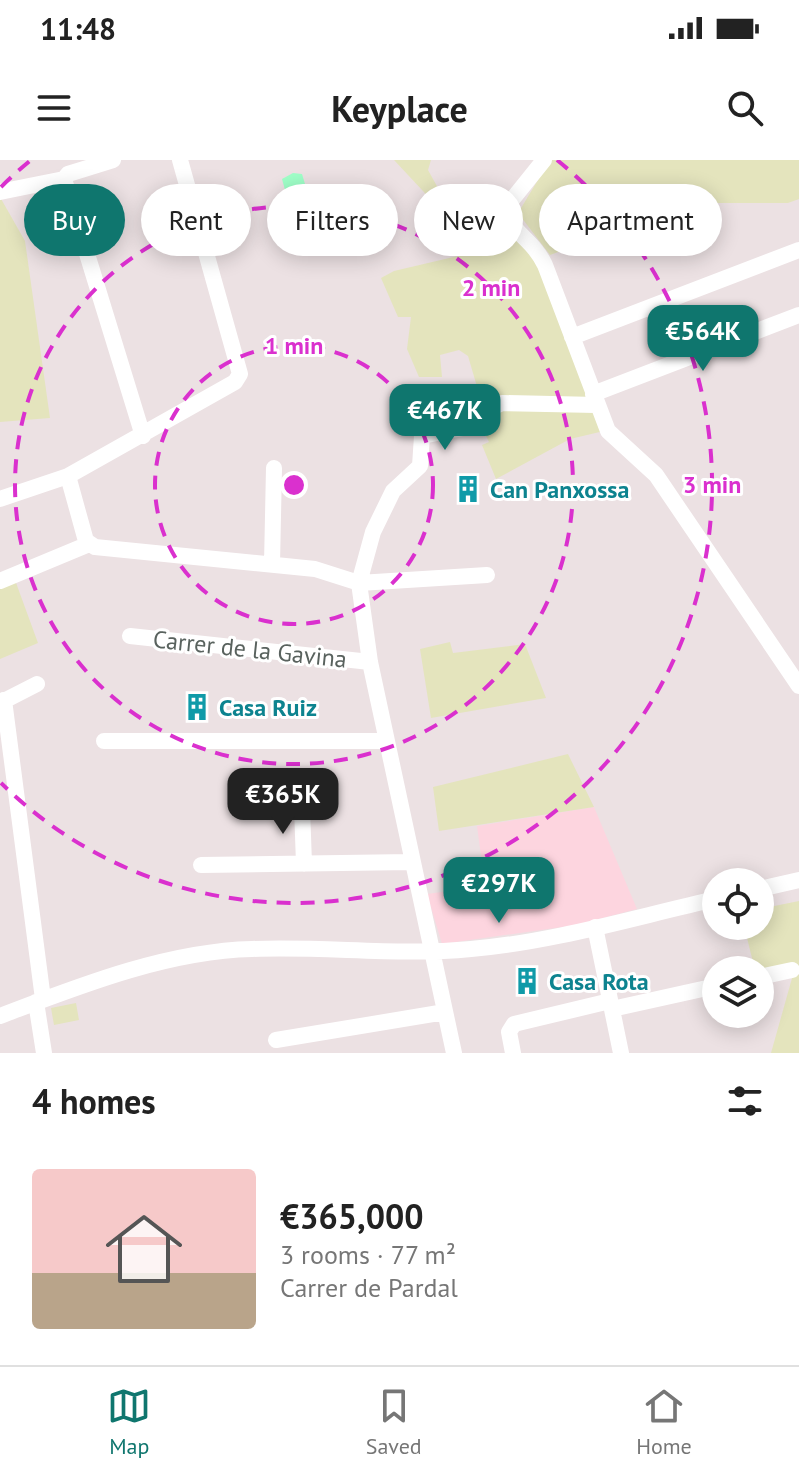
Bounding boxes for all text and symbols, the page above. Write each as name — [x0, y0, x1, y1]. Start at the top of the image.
text: 11:48 — [40, 9, 116, 48]
text: Keyplace — [331, 85, 468, 132]
icon: menu — [32, 86, 76, 130]
icon: search — [723, 86, 767, 130]
chip: Buy — [24, 184, 125, 256]
chip: Rent — [141, 184, 251, 256]
chip: Filters — [267, 184, 398, 256]
chip: New — [414, 184, 523, 256]
chip: Apartment — [539, 184, 722, 256]
text: 2 min — [462, 272, 520, 303]
pin: €564K — [647, 305, 759, 373]
text: €564K — [665, 314, 741, 347]
text: 1 min — [265, 330, 323, 361]
pin: €467K — [389, 384, 501, 452]
text: €467K — [407, 393, 483, 426]
text: 3 min — [683, 469, 741, 500]
centre of rings — [280, 471, 308, 499]
building icon: Can Panxossa — [453, 474, 483, 504]
place label: Can Panxossa — [490, 474, 629, 505]
street label: Carrer de la Gavina — [152, 623, 348, 675]
building icon: Casa Ruiz — [182, 692, 212, 722]
place label: Casa Ruiz — [219, 692, 317, 723]
pin: €365K — [227, 768, 339, 836]
text: €365K — [245, 777, 321, 810]
pin: €297K — [443, 857, 555, 925]
text: €297K — [461, 866, 537, 899]
map controls — [702, 868, 774, 1028]
button: locate — [702, 868, 774, 940]
button: layers — [702, 956, 774, 1028]
building icon: Casa Rota — [512, 966, 542, 996]
place label: Casa Rota — [549, 966, 649, 997]
text: 4 homes — [32, 1079, 156, 1123]
icon: filters — [723, 1079, 767, 1123]
text: €365,000 — [280, 1194, 424, 1238]
icon: home — [96, 1201, 192, 1297]
text: 3 rooms · 77 m² — [280, 1238, 456, 1271]
text: Carrer de Pardal — [280, 1271, 458, 1304]
tab: Map — [107, 1384, 151, 1460]
tab: Saved — [366, 1384, 422, 1460]
tab: Home — [636, 1384, 692, 1460]

